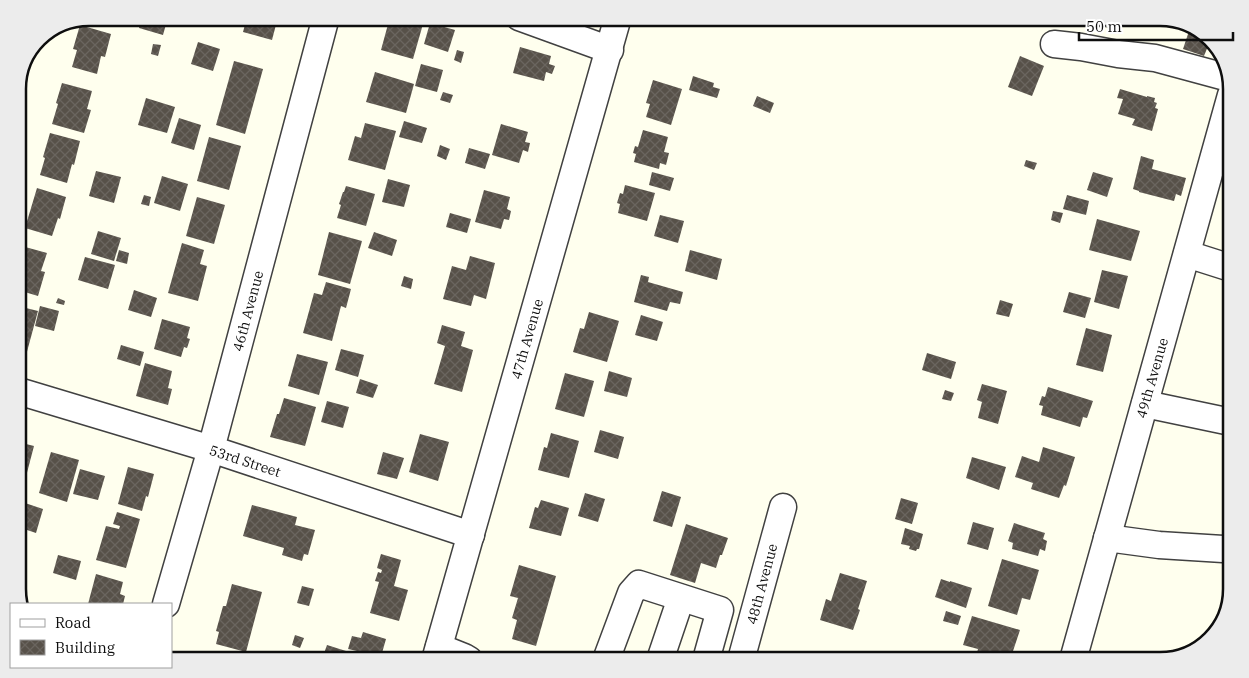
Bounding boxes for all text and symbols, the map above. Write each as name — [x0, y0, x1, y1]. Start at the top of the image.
scale bar — [1079, 10, 1233, 42]
text: 50 m — [1086, 17, 1122, 36]
street label: 46th Avenue — [229, 269, 267, 353]
street label: 47th Avenue — [507, 297, 547, 381]
street label: 49th Avenue — [1132, 336, 1172, 420]
street label: 53rd Street — [207, 441, 283, 481]
street label: 48th Avenue — [743, 542, 781, 626]
legend — [10, 603, 172, 668]
text: Road — [55, 613, 91, 632]
text: Building — [55, 638, 115, 657]

